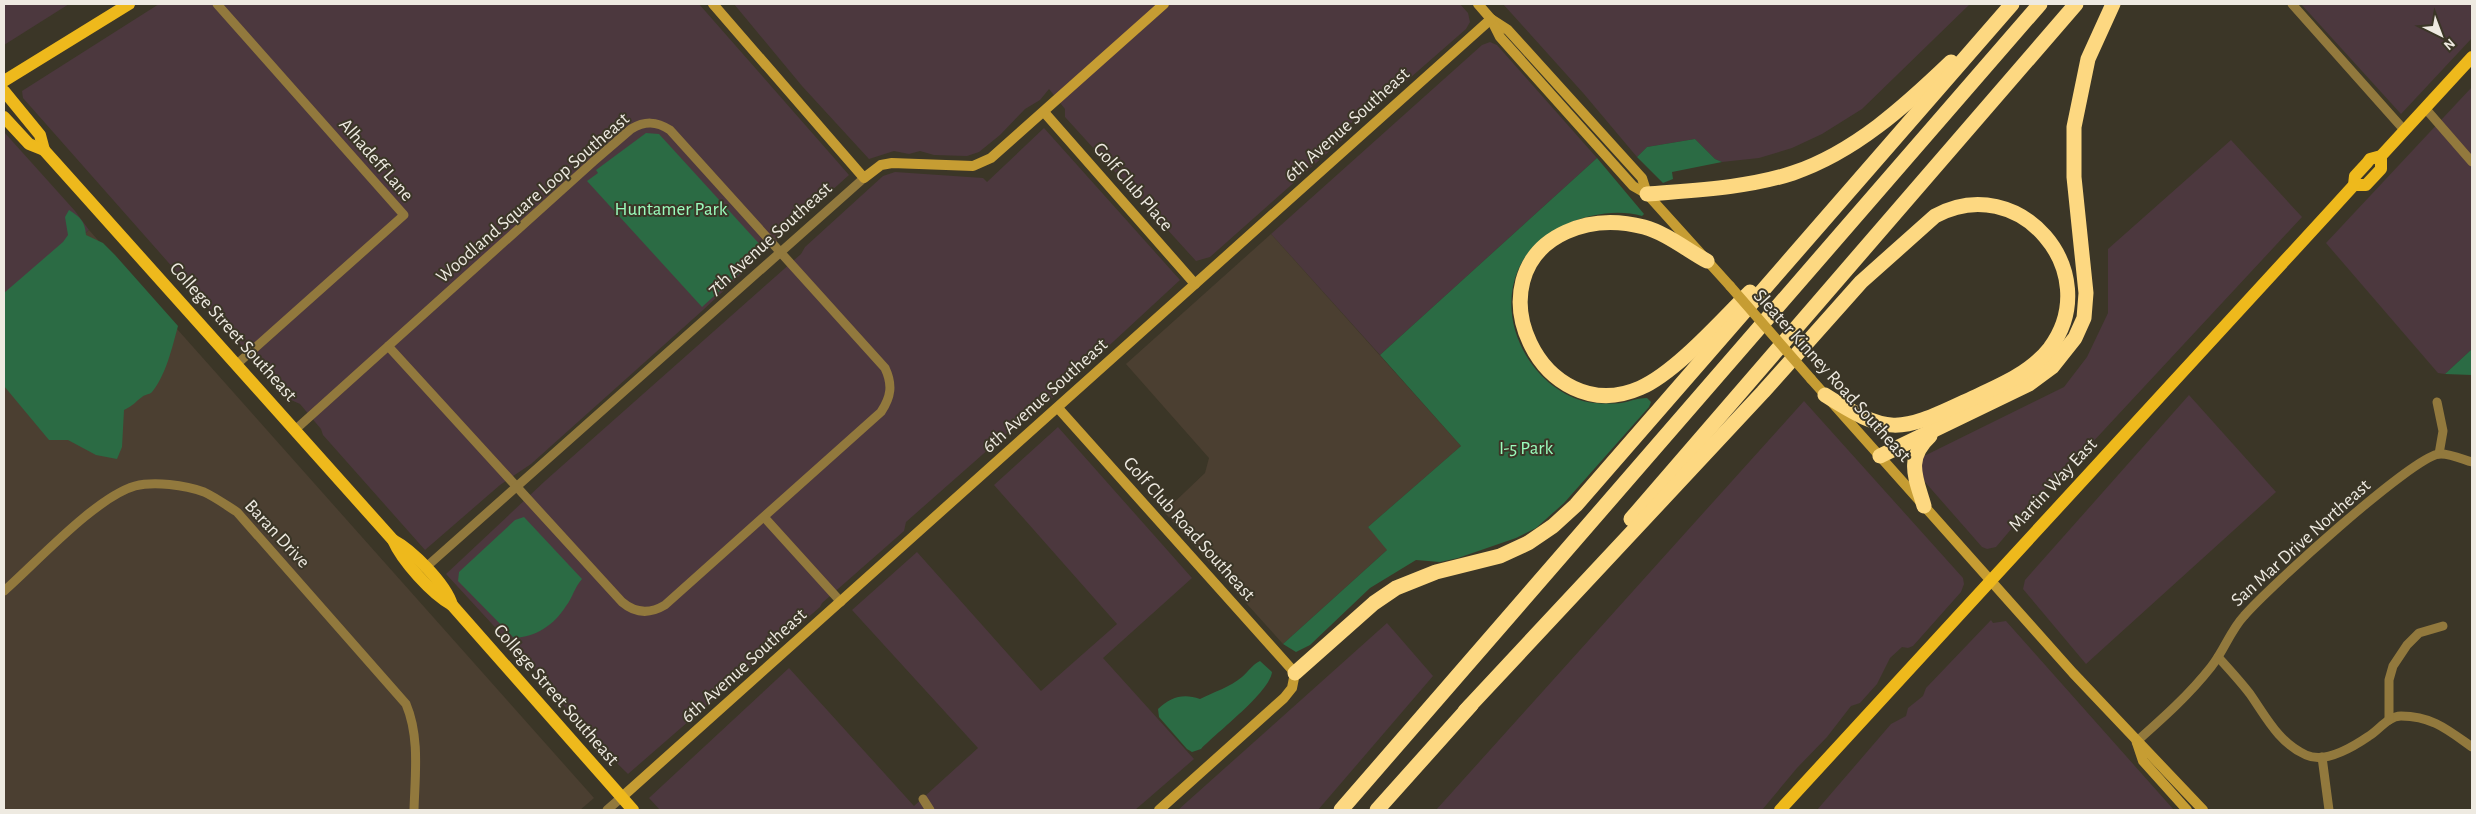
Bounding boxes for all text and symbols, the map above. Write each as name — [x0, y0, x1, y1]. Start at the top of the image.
north arrow — [2416, 10, 2466, 60]
text: N — [2441, 35, 2457, 52]
street label: 6th Avenue Southeast — [1281, 64, 1413, 186]
street label: Woodland Square Loop Southeast — [433, 109, 633, 287]
street label: Alhadeff Lane — [335, 115, 417, 205]
street label: Golf Club Place — [1090, 139, 1176, 235]
street label: 7th Avenue Southeast — [704, 179, 836, 299]
park label: Huntamer Park — [615, 200, 728, 219]
street label: College Street Southeast — [166, 259, 300, 405]
street label: Sleater Kinney Road Southeast — [1750, 286, 1914, 466]
street label: 6th Avenue Southeast — [979, 335, 1111, 457]
street label: Martin Way East — [2005, 435, 2101, 535]
park label: I-5 Park — [1499, 439, 1553, 458]
street label: Golf Club Road Southeast — [1120, 453, 1258, 605]
street label: San Mar Drive Northeast — [2228, 476, 2374, 610]
street label: Baran Drive — [241, 496, 313, 572]
street label: 6th Avenue Southeast — [678, 605, 810, 727]
street label: College Street Southeast — [490, 621, 622, 769]

